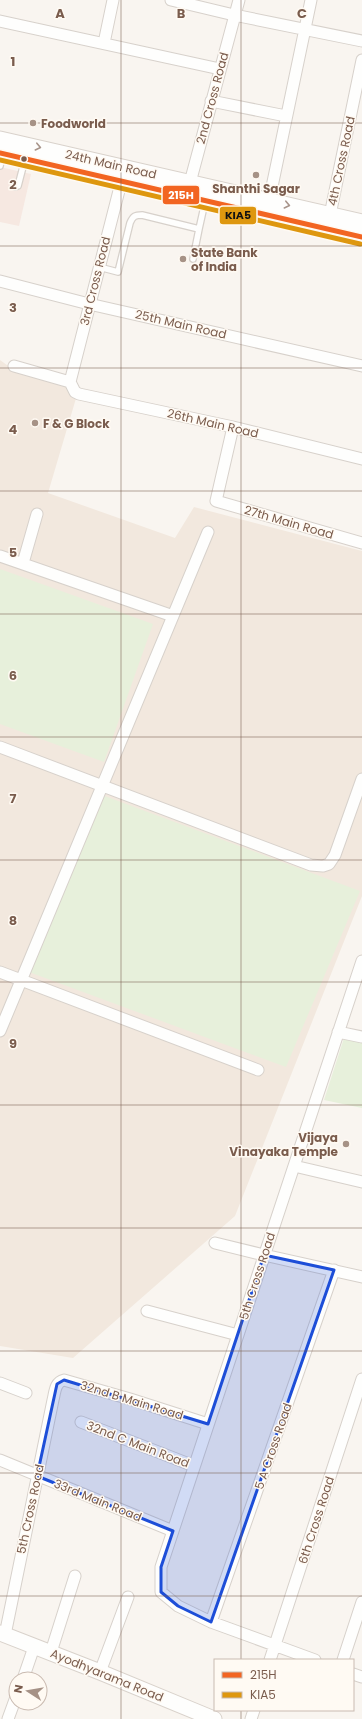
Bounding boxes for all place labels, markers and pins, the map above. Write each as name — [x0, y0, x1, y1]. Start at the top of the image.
place label: Foodworld — [41, 115, 106, 132]
marker: Foodworld — [28, 118, 38, 128]
unlabelled marker — [19, 154, 29, 164]
marker: Shanthi Sagar — [251, 170, 261, 180]
place label: Shanthi Sagar — [212, 180, 300, 197]
place label: State Bank of India — [191, 244, 258, 275]
marker: State Bank of India — [178, 254, 188, 264]
place label: F & G Block — [43, 415, 110, 432]
marker: F & G Block — [30, 418, 40, 428]
place label: Vijaya Vinayaka Temple — [229, 1129, 339, 1160]
marker: Vijaya Vinayaka Temple — [341, 1139, 351, 1149]

